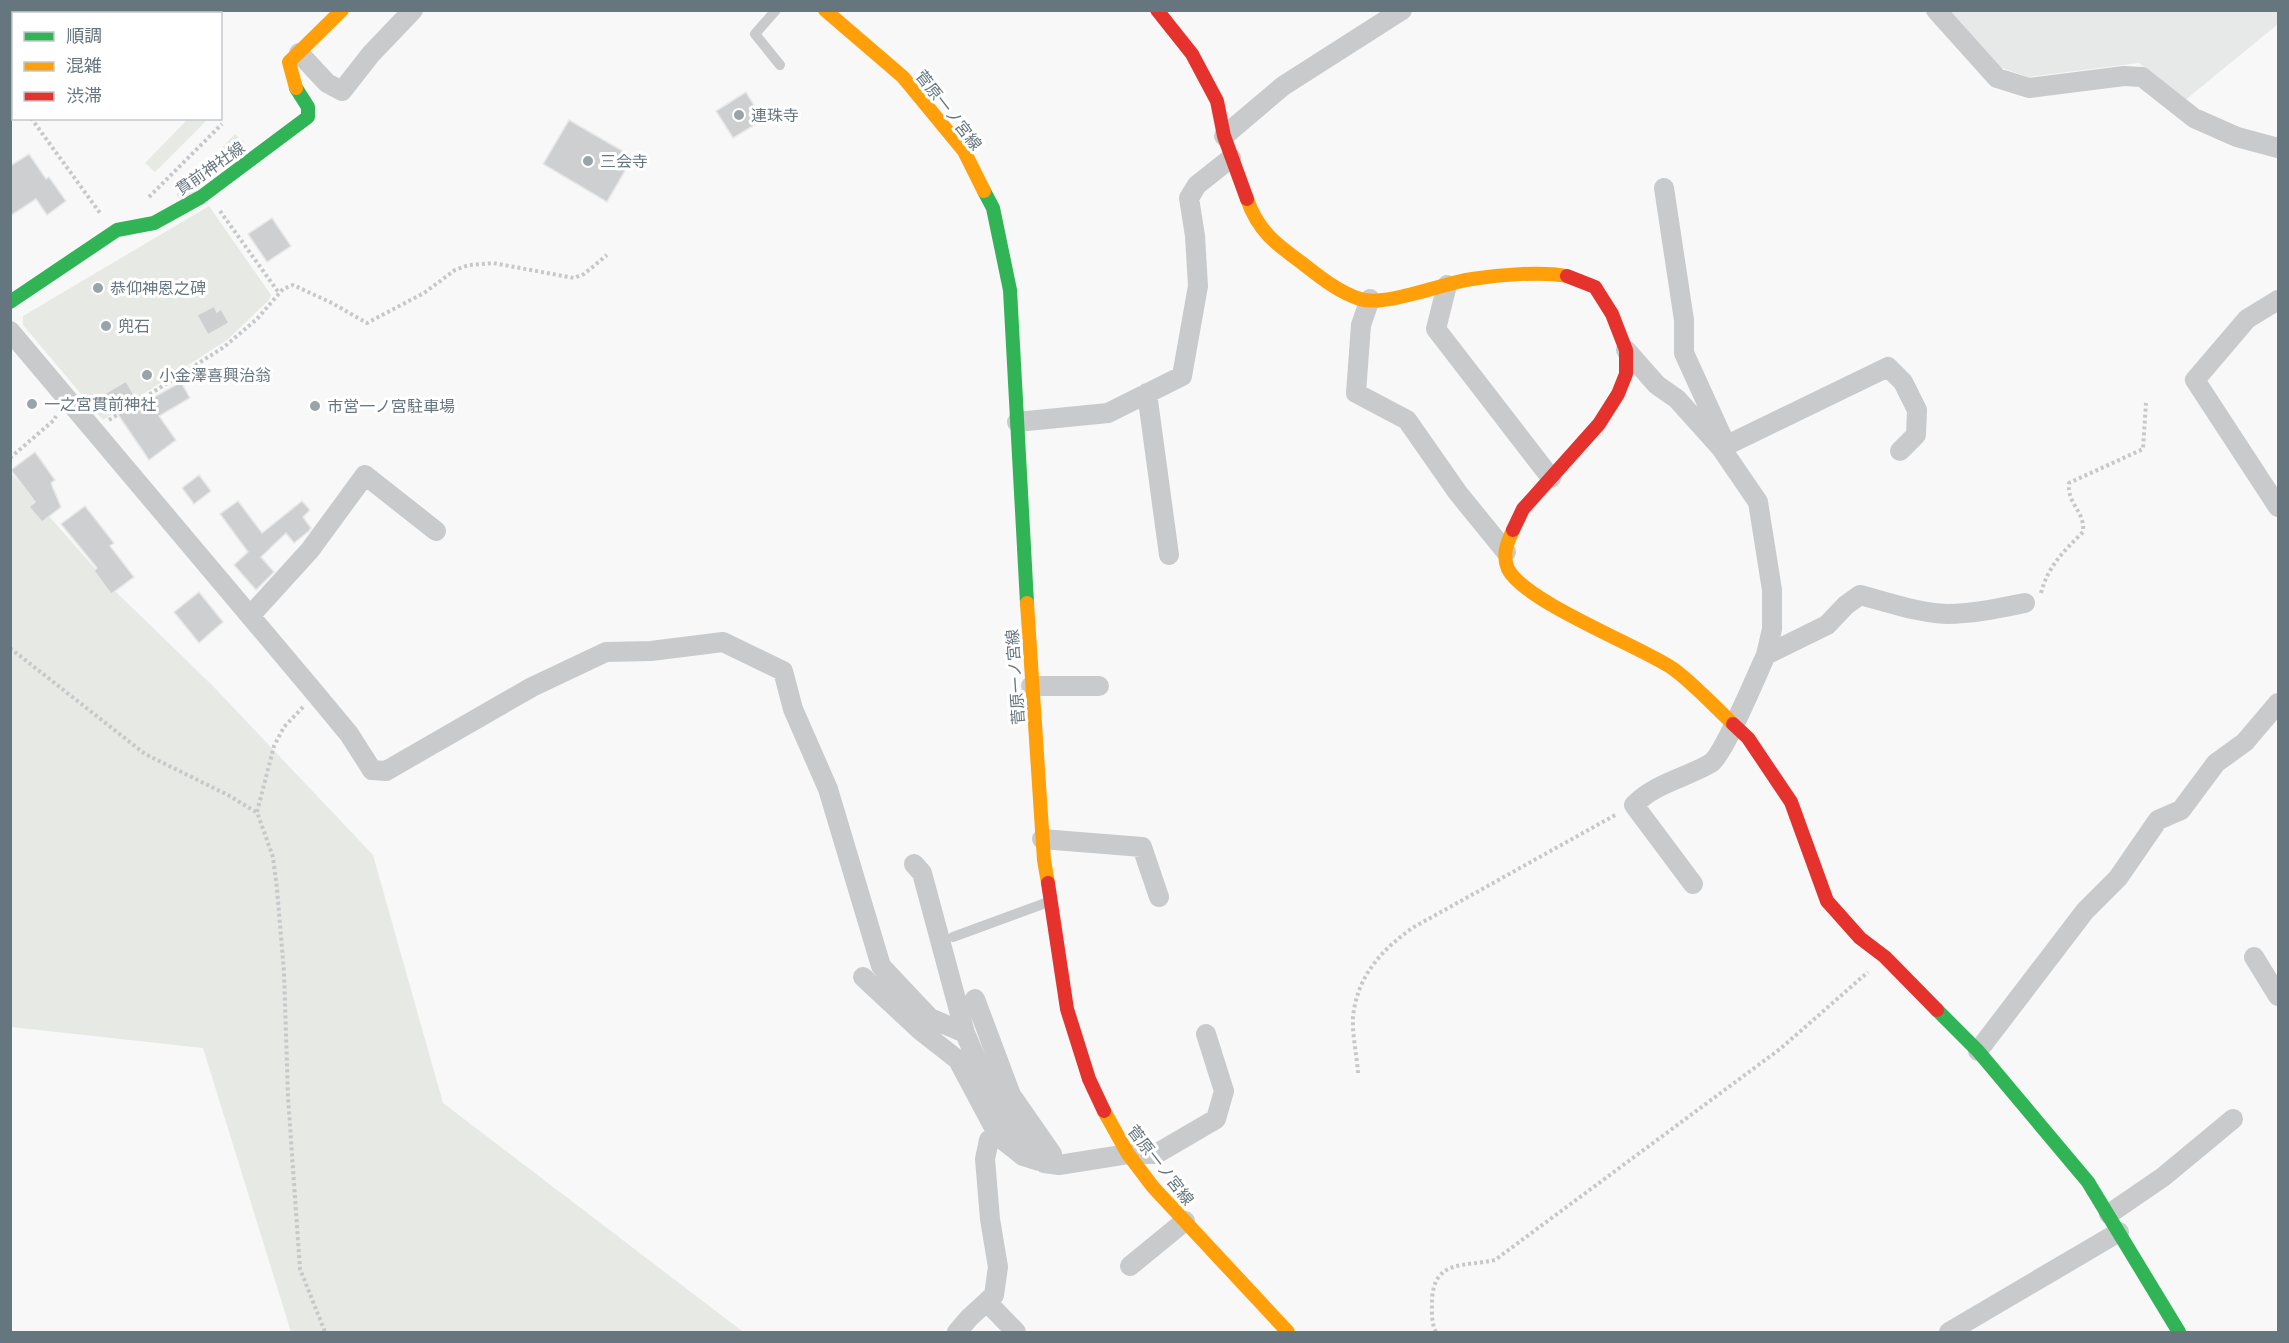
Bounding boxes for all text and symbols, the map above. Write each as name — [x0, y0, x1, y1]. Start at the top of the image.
legend — [12, 12, 222, 120]
text: 順調 — [66, 26, 102, 46]
text: 混雑 — [66, 56, 102, 76]
street label: 菅原一ノ宮線 — [912, 67, 985, 153]
text: 渋滞 — [66, 86, 102, 106]
place label: 連珠寺 — [751, 107, 799, 124]
marker: 連珠寺 — [732, 108, 746, 122]
street label: 貫前神社線 — [173, 138, 248, 198]
place label: 三会寺 — [600, 153, 648, 170]
marker: 三会寺 — [581, 154, 595, 168]
place label: 恭仰神恩之碑 — [110, 280, 206, 297]
marker: 恭仰神恩之碑 — [91, 281, 105, 295]
place label: 兜石 — [118, 318, 150, 335]
marker: 兜石 — [99, 319, 113, 333]
place label: 小金澤喜興治翁 — [159, 367, 271, 384]
marker: 小金澤喜興治翁 — [140, 368, 154, 382]
place label: 一之宮貫前神社 — [44, 396, 156, 413]
marker: 一之宮貫前神社 — [25, 397, 39, 411]
place label: 市営一ノ宮駐車場 — [327, 398, 455, 415]
marker: 市営一ノ宮駐車場 — [308, 399, 322, 413]
street label: 菅原一ノ宮線 — [1004, 628, 1027, 725]
street label: 菅原一ノ宮線 — [1124, 1122, 1197, 1208]

